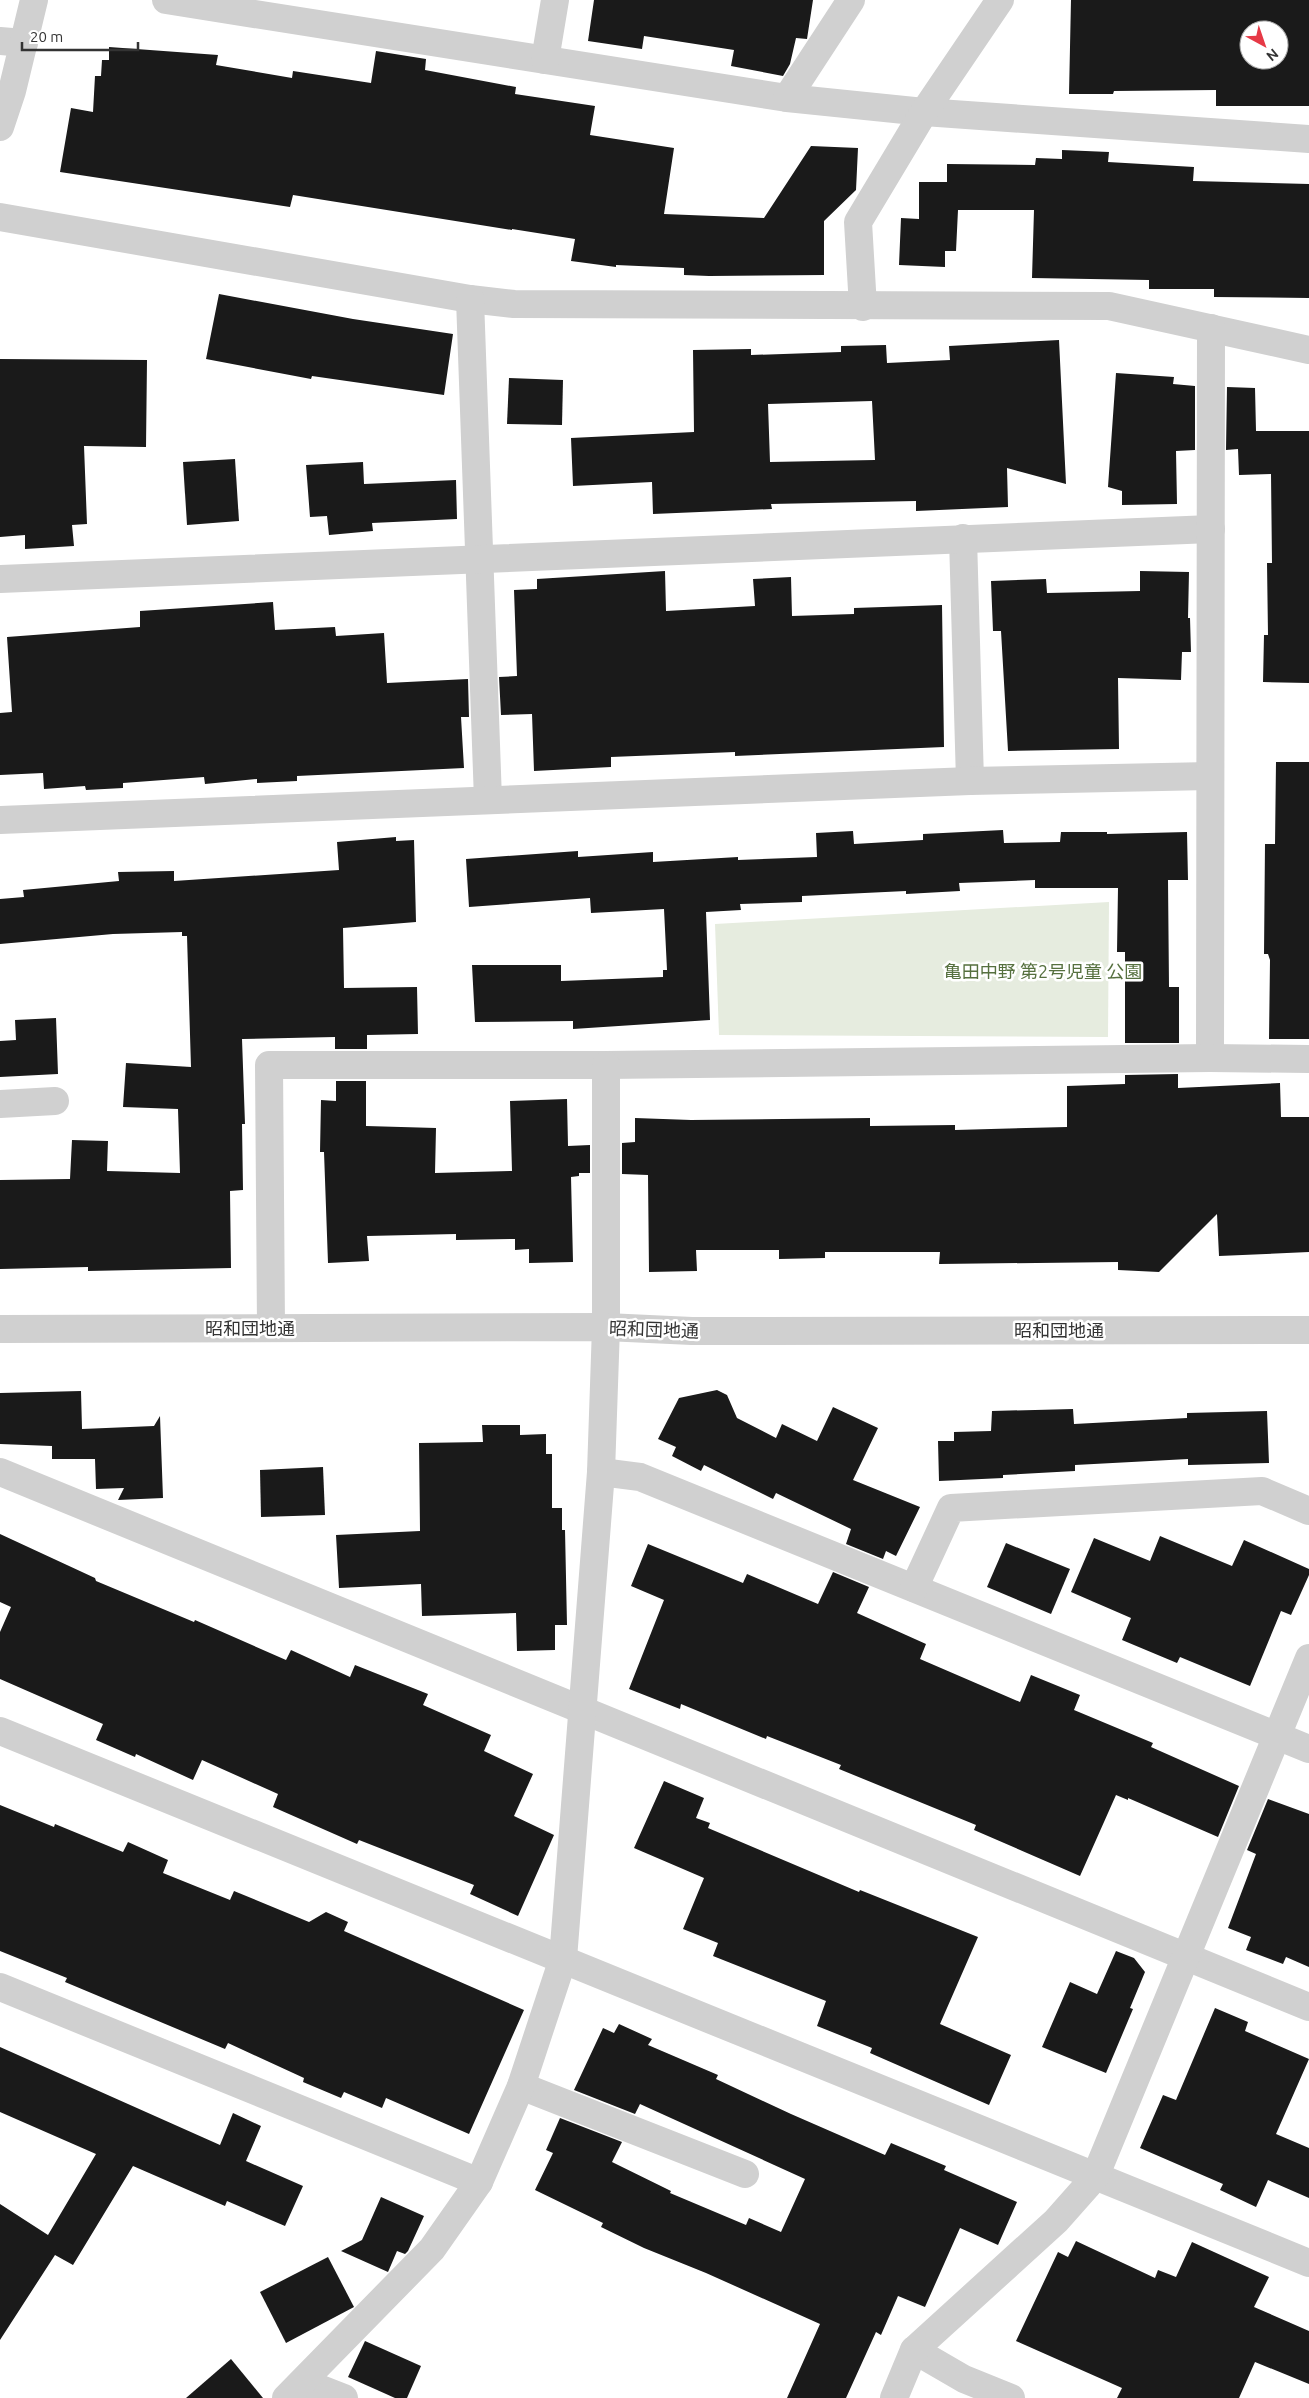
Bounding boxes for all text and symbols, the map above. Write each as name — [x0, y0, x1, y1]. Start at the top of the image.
scale bar — [22, 20, 139, 52]
north arrow — [1239, 20, 1289, 70]
text: 20 m — [30, 28, 63, 45]
text: N — [1263, 45, 1282, 64]
park label: 亀田中野 第2号児童 公園 — [944, 961, 1142, 981]
street label: 昭和団地通 — [609, 1317, 699, 1341]
street label: 昭和団地通 — [205, 1318, 295, 1338]
street label: 昭和団地通 — [1014, 1320, 1104, 1340]

